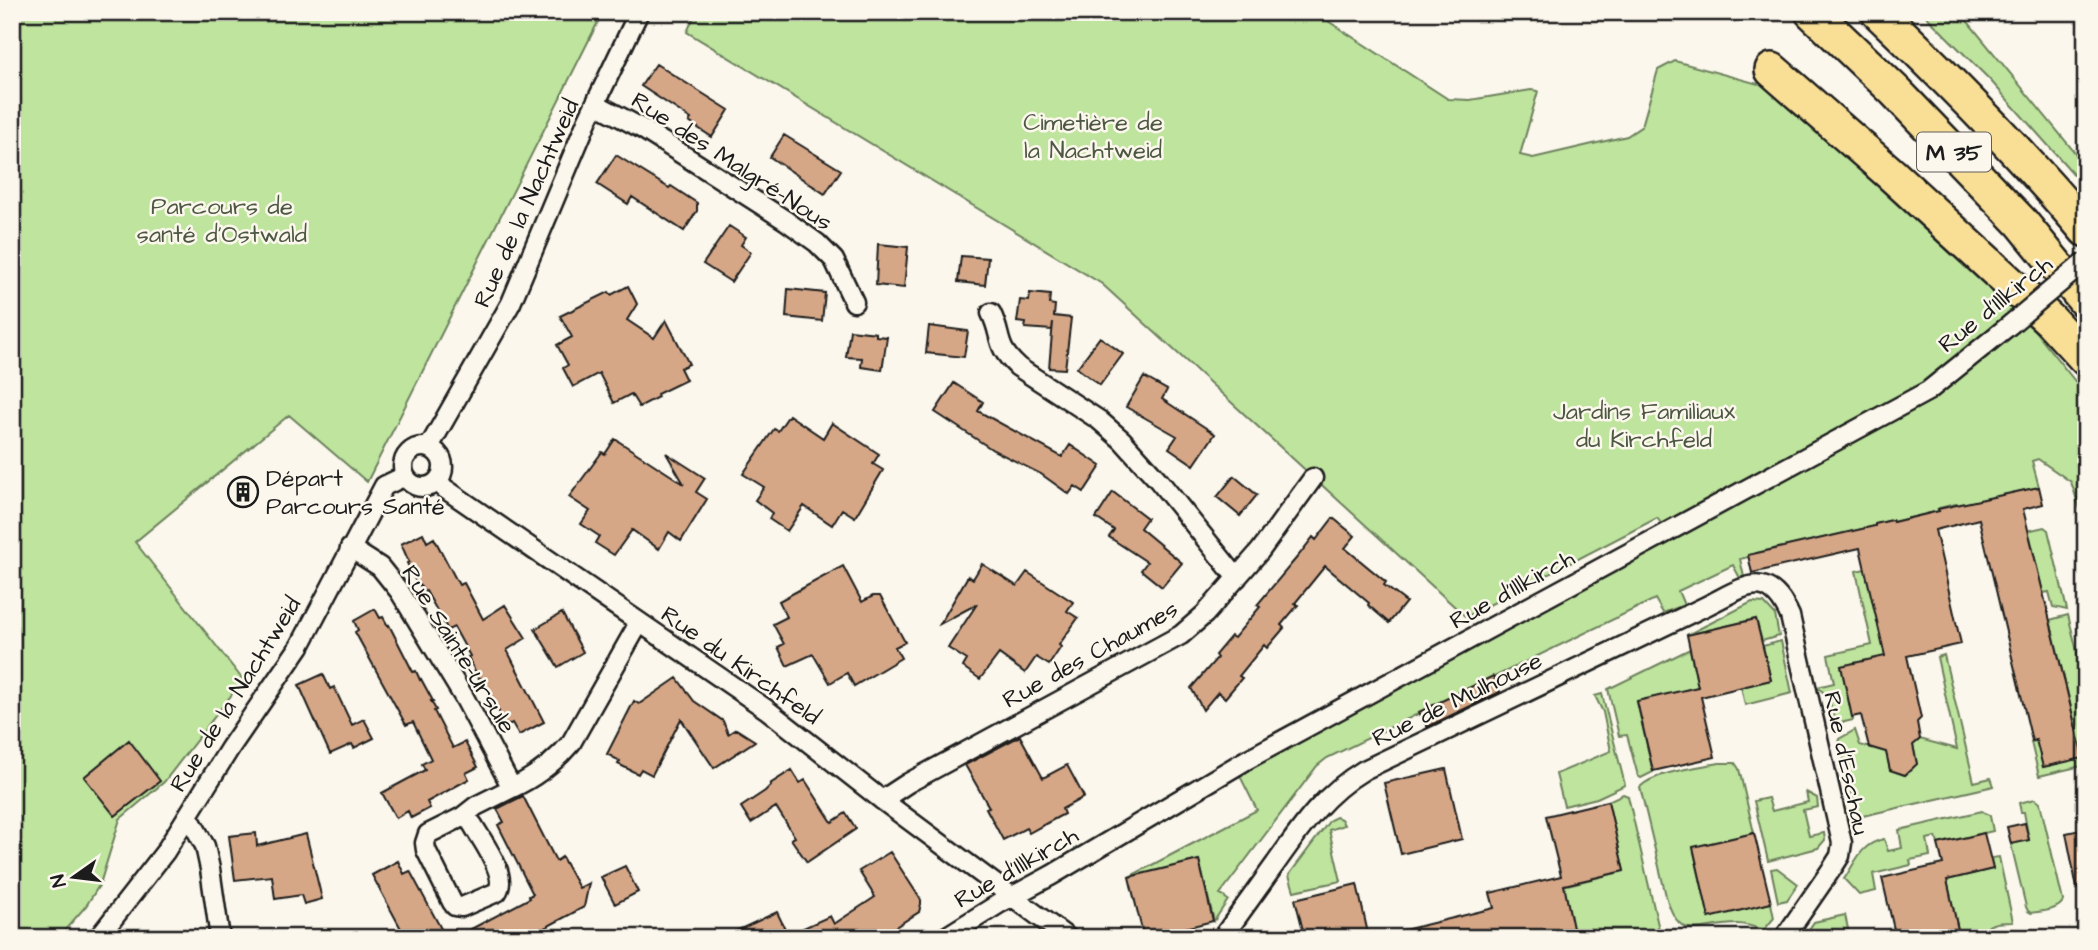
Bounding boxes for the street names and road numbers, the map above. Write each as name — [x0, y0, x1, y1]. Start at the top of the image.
street label: Rue des Malgré-Nous — [624, 84, 839, 241]
street label: Rue de la Nachtweid — [466, 94, 588, 313]
road number: M 35 — [1917, 132, 1991, 172]
street label: Rue d'Illkirch — [1931, 248, 2060, 361]
street label: Rue d'Illkirch — [1444, 542, 1581, 638]
street label: Rue Sainte-Ursule — [393, 559, 524, 740]
street label: Rue de la Nachtweid — [162, 590, 310, 799]
street label: Rue des Chaumes — [997, 593, 1184, 717]
street label: Rue du Kirchfeld — [654, 598, 827, 734]
street label: Rue de Mulhouse — [1367, 644, 1548, 756]
street label: Rue d'Eschau — [1814, 688, 1878, 838]
street label: Rue d'Illkirch — [948, 819, 1085, 917]

